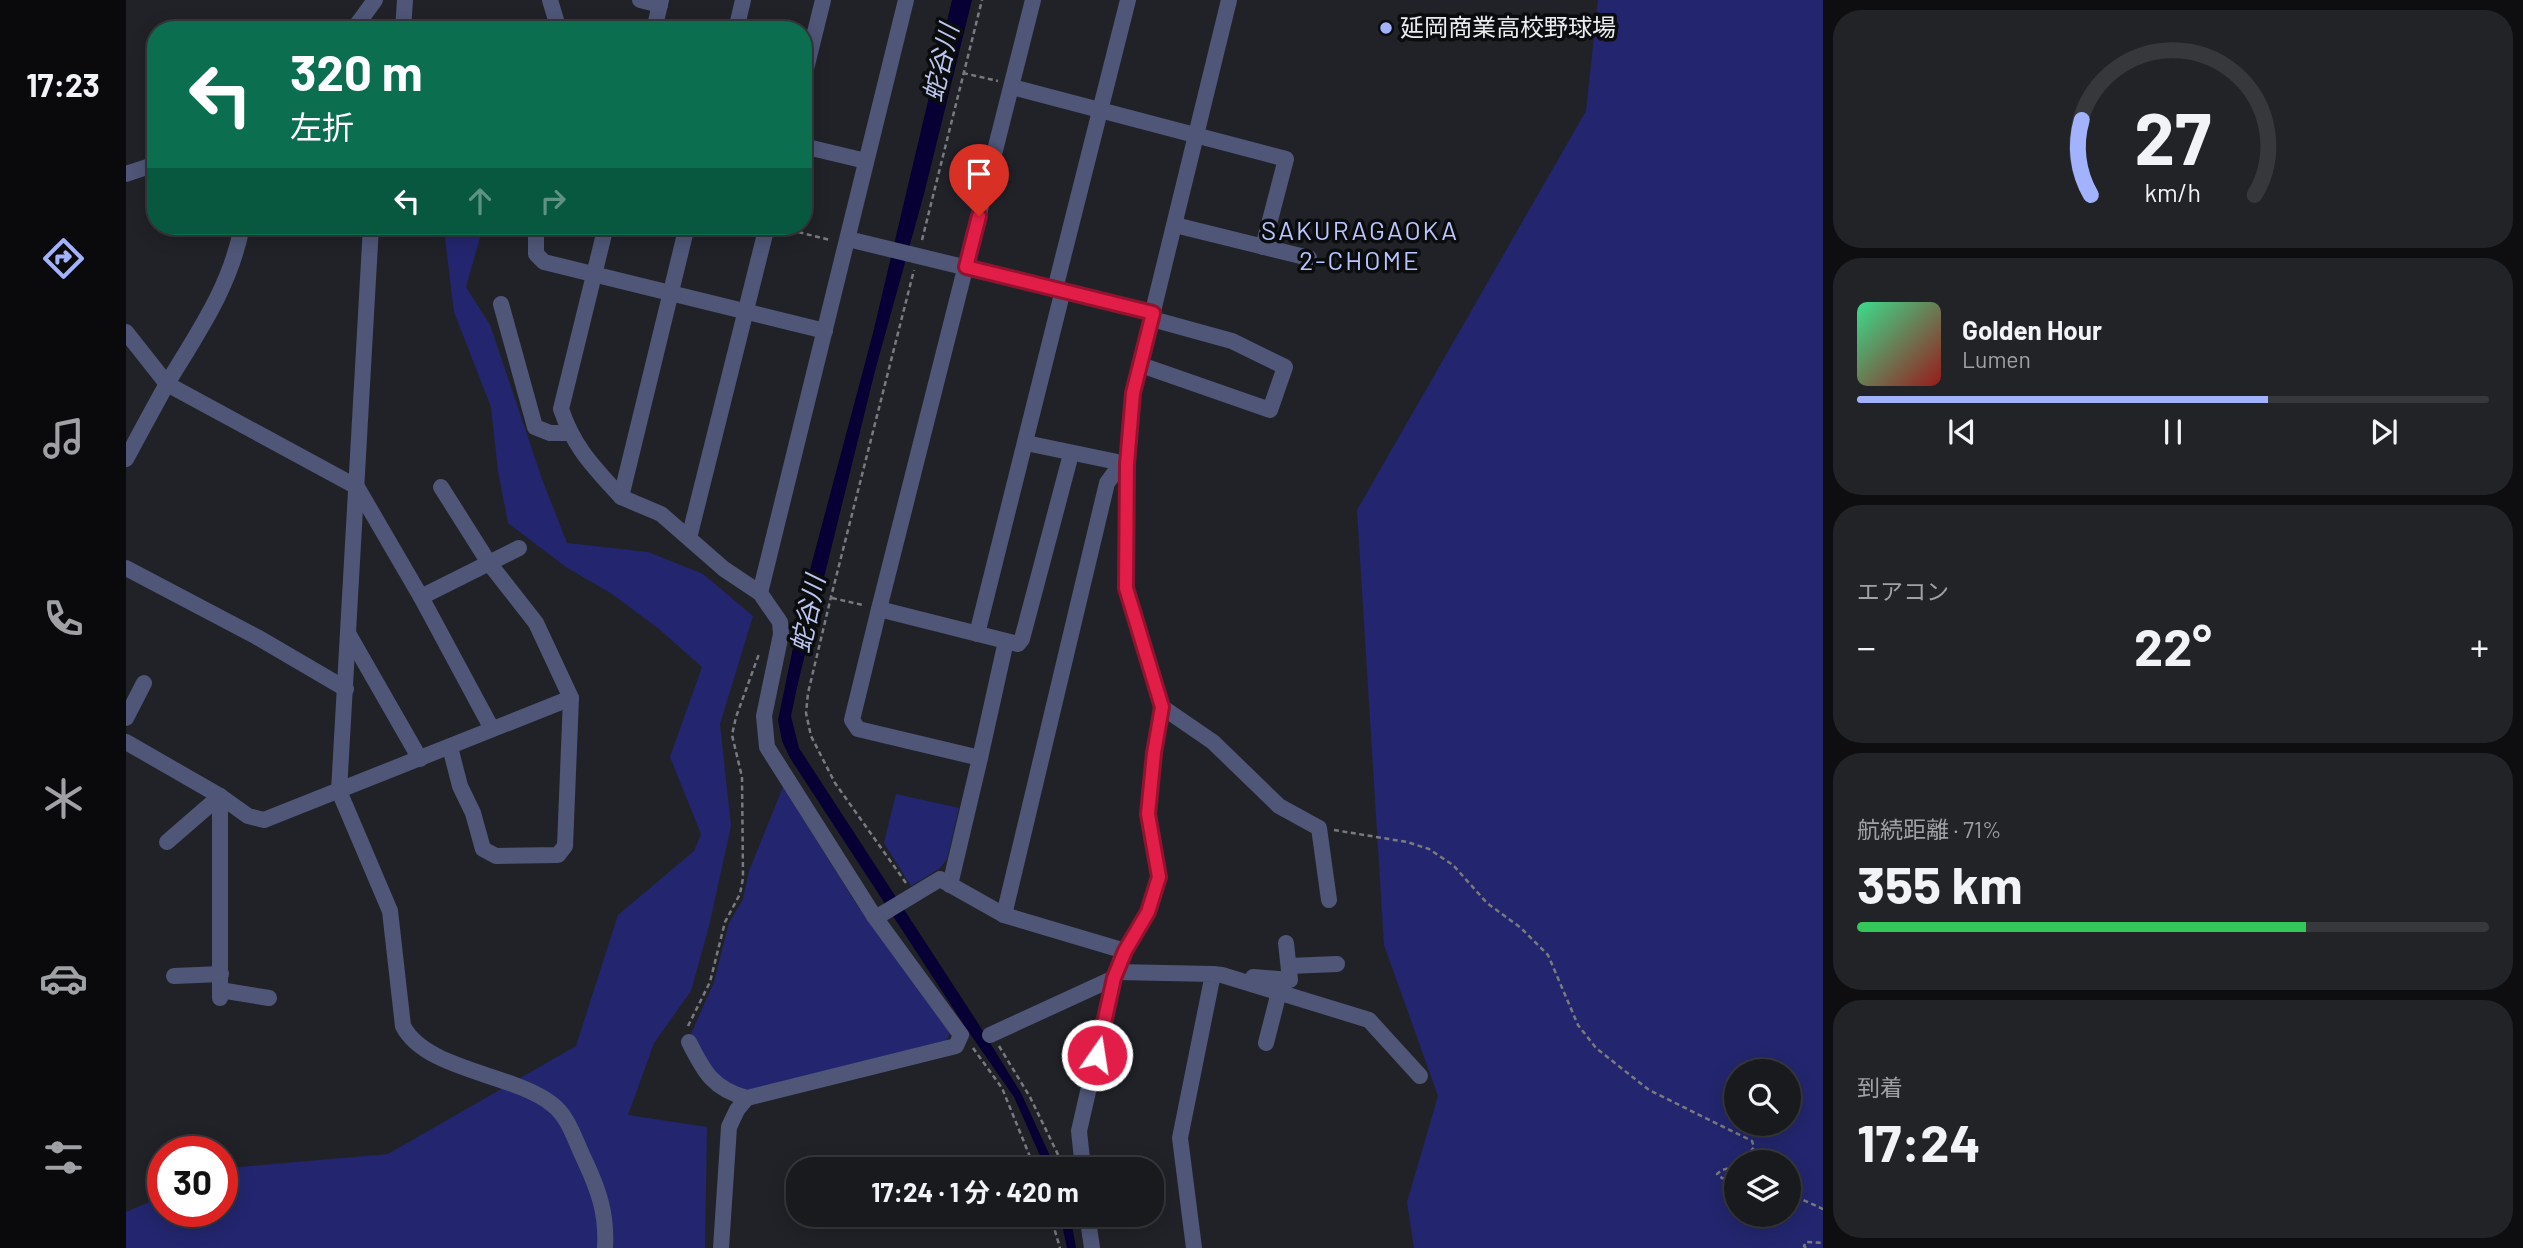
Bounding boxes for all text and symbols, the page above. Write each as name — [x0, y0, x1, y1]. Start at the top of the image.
place label: 延岡商業高校野球場 — [1400, 12, 1616, 41]
water label: 蛇谷川 — [916, 18, 964, 104]
marker: 延岡商業高校野球場 — [1378, 20, 1394, 36]
text: 320 m — [290, 42, 423, 101]
icon: left — [175, 49, 266, 140]
text: 17:23 — [26, 65, 100, 103]
text: 27 — [2135, 92, 2211, 180]
text: 左折 — [290, 107, 354, 145]
pin — [949, 144, 1009, 216]
icon: arrive — [960, 155, 998, 193]
text: km/h — [2145, 177, 2201, 207]
icon: left — [388, 182, 426, 220]
icon: ahead — [461, 182, 499, 220]
icon: right — [534, 182, 572, 220]
district label: SAKURAGAOKA 2-CHOME — [1261, 214, 1459, 275]
icon: directions — [39, 234, 88, 283]
text: Golden Hour — [1962, 314, 2102, 345]
text: Lumen — [1962, 345, 2031, 373]
icon: previous — [1943, 413, 1981, 451]
icon: pause — [2154, 413, 2192, 451]
icon: next — [2365, 413, 2403, 451]
icon: music — [39, 414, 88, 463]
water label: 蛇谷川 — [783, 569, 830, 655]
text: エアコン — [1857, 577, 1949, 605]
icon: phone — [39, 594, 88, 643]
text: 22° — [2134, 614, 2212, 676]
text: − — [1857, 623, 1876, 669]
text: + — [2470, 623, 2489, 669]
icon: climate — [39, 774, 88, 823]
text: 航続距離 · 71% — [1857, 815, 2002, 843]
text: 355 km — [1857, 852, 2023, 914]
icon: car — [39, 954, 88, 1003]
position arrow — [1060, 1018, 1134, 1092]
map controls — [1724, 1059, 1801, 1227]
button: search — [1724, 1059, 1801, 1136]
text: 到着 — [1857, 1073, 1903, 1101]
text: 17:24 — [1857, 1110, 1981, 1172]
icon: filters — [39, 1133, 88, 1182]
speed limit sign: 30 — [147, 1136, 238, 1227]
button: layers — [1724, 1150, 1801, 1227]
text: 17:24 · 1 分 · 420 m — [871, 1176, 1079, 1207]

